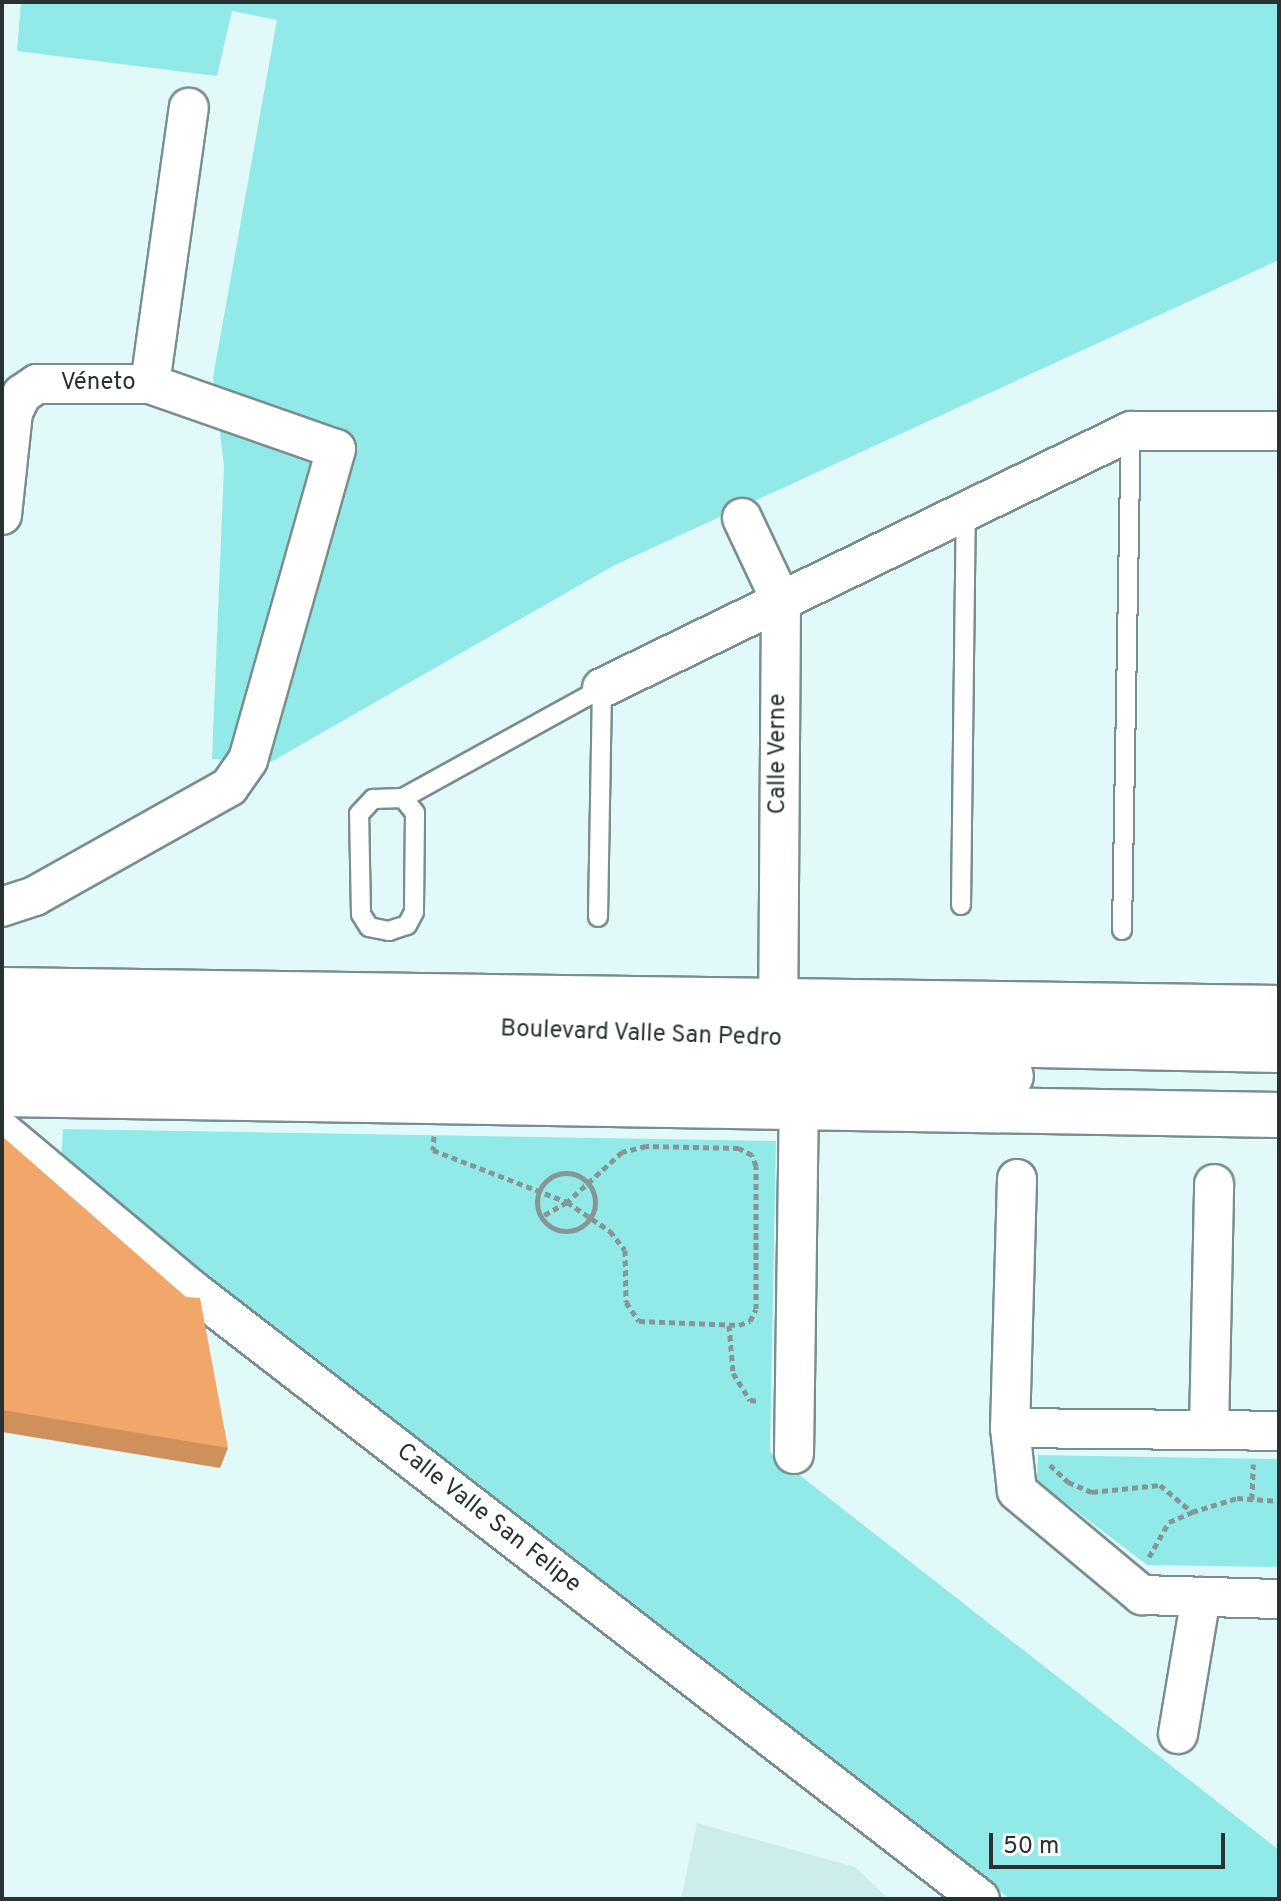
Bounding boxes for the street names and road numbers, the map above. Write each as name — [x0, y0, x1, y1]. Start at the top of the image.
street label: Véneto — [60, 370, 136, 398]
street label: Calle Verne — [765, 693, 793, 815]
street label: Boulevard Valle San Pedro — [499, 1016, 783, 1054]
street label: Calle Valle San Felipe — [390, 1438, 586, 1600]

